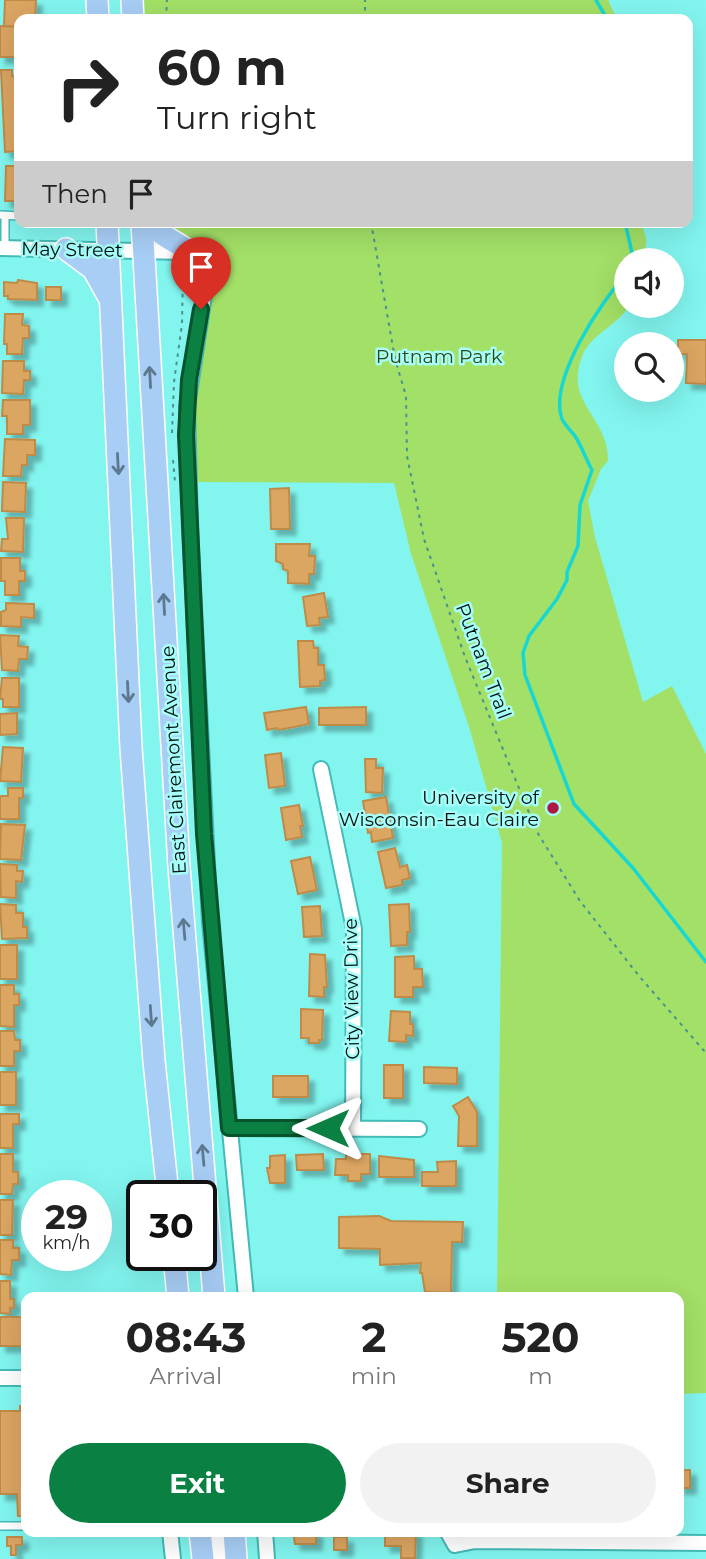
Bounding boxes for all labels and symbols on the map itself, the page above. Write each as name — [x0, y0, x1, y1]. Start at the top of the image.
street label: May Street — [21, 237, 123, 262]
pin — [171, 237, 231, 309]
park label: Putnam Park — [376, 345, 503, 368]
one-way arrow — [144, 366, 157, 389]
one-way arrow — [112, 453, 125, 476]
one-way arrow — [157, 593, 170, 616]
street label: Putnam Trail — [451, 600, 516, 722]
street label: East Clairemont Avenue — [156, 645, 191, 875]
one-way arrow — [122, 680, 135, 703]
place label: University of Wisconsin-Eau Claire — [339, 786, 541, 831]
marker: University of Wisconsin-Eau Claire — [545, 800, 561, 816]
one-way arrow — [177, 918, 190, 941]
street label: City View Drive — [339, 918, 364, 1060]
one-way arrow — [145, 1005, 158, 1027]
position arrow — [291, 1091, 365, 1165]
one-way arrow — [196, 1145, 209, 1167]
speed limit sign: 30 — [126, 1180, 217, 1271]

